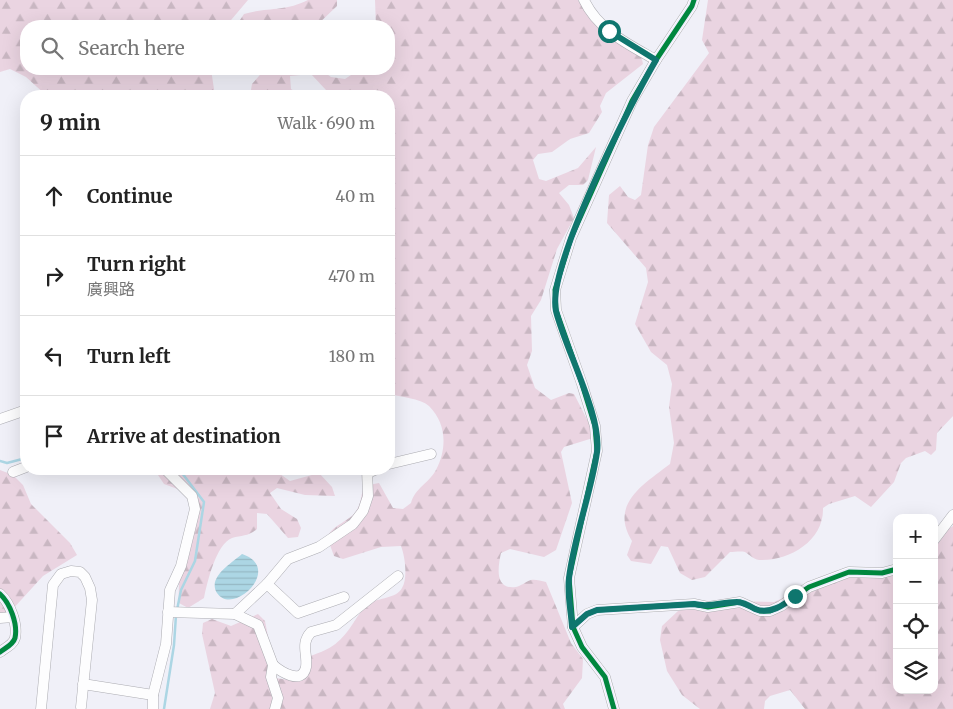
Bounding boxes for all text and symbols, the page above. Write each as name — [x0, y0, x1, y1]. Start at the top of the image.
search box — [20, 20, 395, 75]
route start — [598, 20, 621, 43]
icon: search — [38, 34, 66, 62]
text: Search here — [78, 36, 185, 60]
text: 9 min — [40, 109, 100, 136]
text: Walk · 690 m — [278, 113, 375, 133]
icon: ahead — [40, 182, 68, 210]
text: Continue — [87, 184, 173, 208]
text: 40 m — [335, 186, 375, 206]
text: Turn right — [87, 252, 186, 276]
icon: right — [40, 262, 68, 290]
text: 470 m — [328, 266, 375, 286]
text: 廣興路 — [87, 279, 135, 299]
icon: left — [40, 342, 68, 370]
text: Turn left — [87, 344, 171, 368]
text: 180 m — [329, 346, 375, 366]
icon: arrive — [40, 422, 68, 450]
text: Arrive at destination — [87, 424, 281, 448]
map controls — [893, 514, 938, 694]
button: + — [893, 514, 938, 559]
button: − — [893, 559, 938, 604]
route end — [784, 585, 807, 608]
button: locate — [893, 604, 938, 649]
button: layers — [893, 649, 938, 694]

